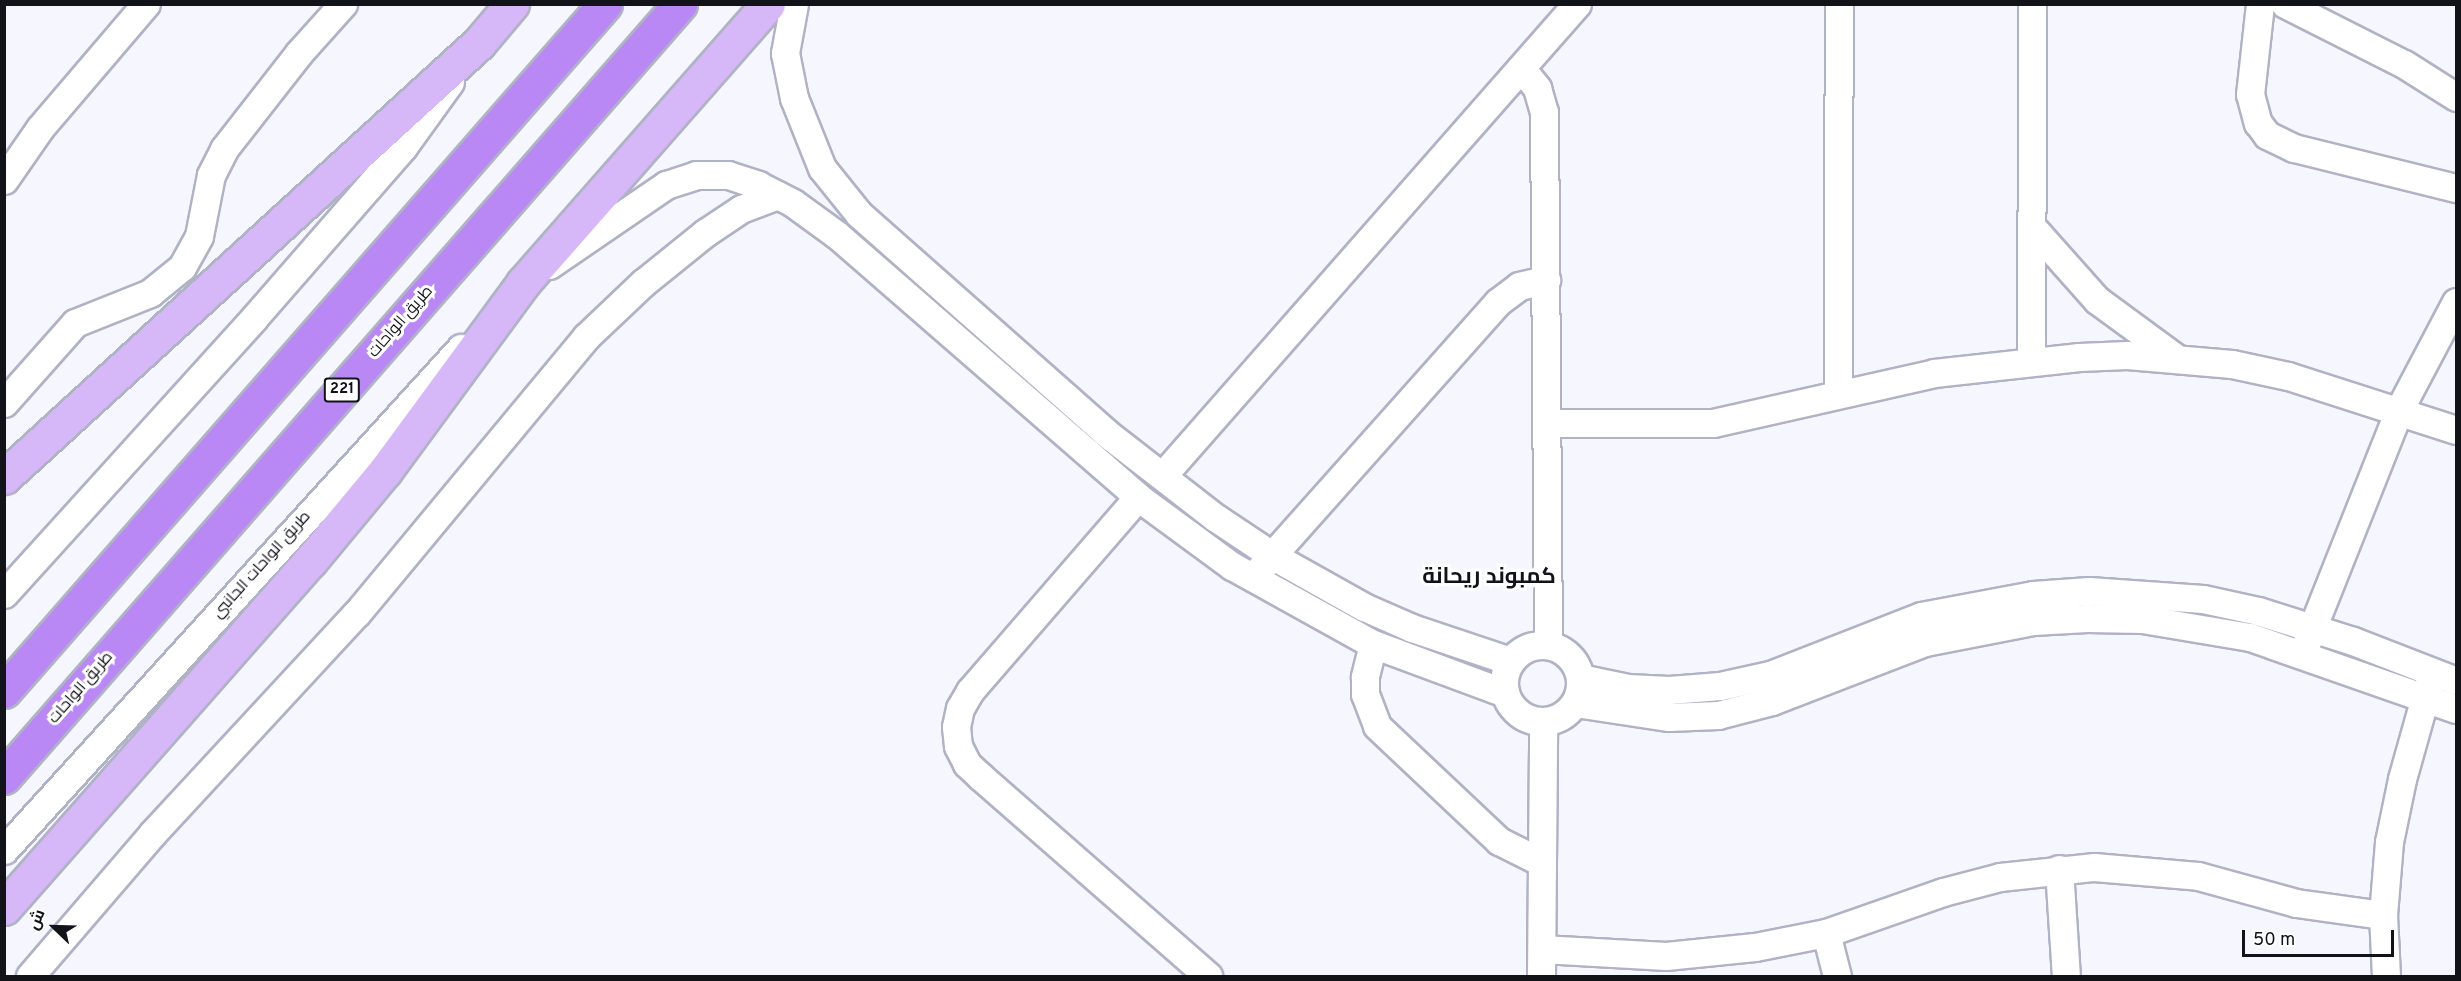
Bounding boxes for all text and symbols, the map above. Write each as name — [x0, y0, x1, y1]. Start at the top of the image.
street label: طريق الواحات — [365, 282, 437, 362]
road number: 221 — [322, 378, 362, 402]
street label: طريق الواحات الجانبي — [209, 507, 315, 623]
district label: كمبوند ريحانة — [1422, 565, 1556, 591]
street label: طريق الواحات — [45, 648, 117, 728]
north arrow — [24, 897, 84, 957]
text: ش — [24, 907, 51, 933]
scale bar — [2245, 918, 2396, 956]
text: 50 m — [2253, 929, 2295, 952]

